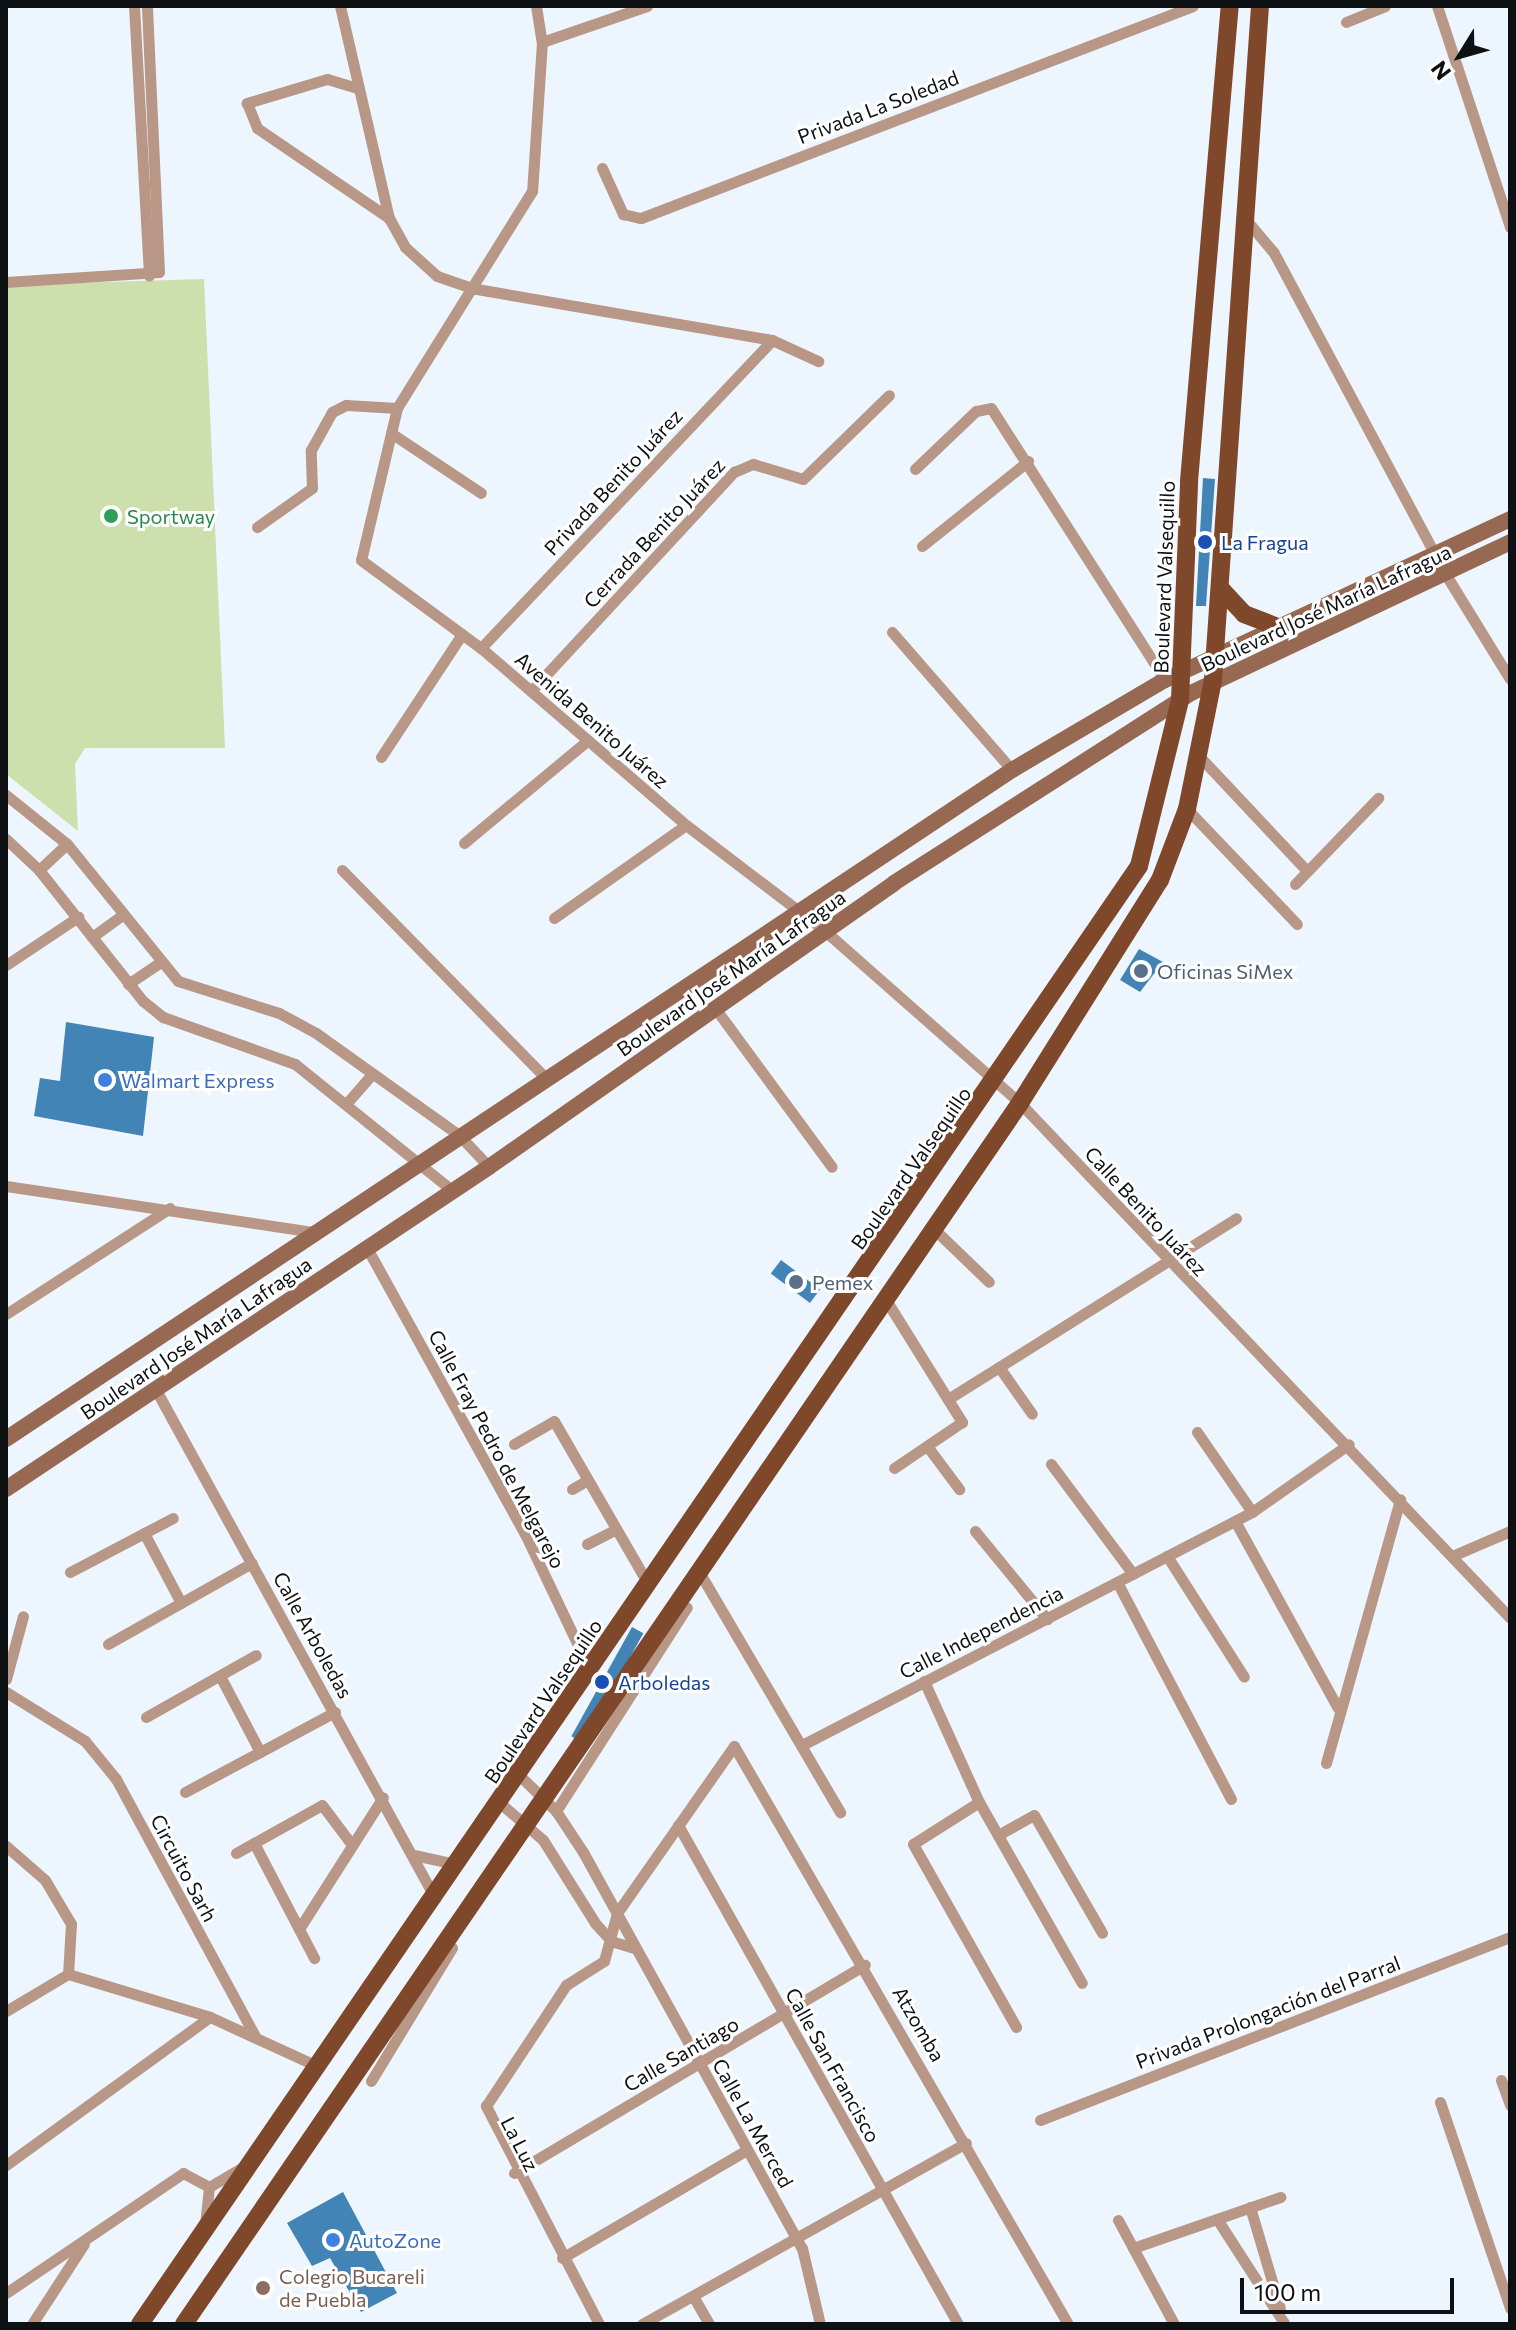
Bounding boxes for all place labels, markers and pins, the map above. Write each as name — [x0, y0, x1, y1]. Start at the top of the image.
place label: Sportway — [127, 504, 215, 528]
marker: Sportway — [102, 507, 120, 525]
place label: La Fragua — [1221, 530, 1309, 554]
marker: La Fragua — [1196, 533, 1214, 551]
place label: Oficinas SiMex — [1157, 959, 1293, 983]
marker: Oficinas SiMex — [1132, 962, 1150, 980]
place label: Walmart Express — [121, 1068, 275, 1092]
marker: Walmart Express — [96, 1071, 114, 1089]
place label: Pemex — [812, 1270, 873, 1294]
marker: Pemex — [787, 1273, 805, 1291]
place label: Arboledas — [618, 1670, 710, 1694]
marker: Arboledas — [593, 1673, 611, 1691]
place label: AutoZone — [349, 2228, 441, 2252]
marker: AutoZone — [324, 2231, 342, 2249]
place label: Colegio Bucareli de Puebla — [279, 2264, 425, 2311]
marker: Colegio Bucareli de Puebla — [254, 2279, 272, 2297]

